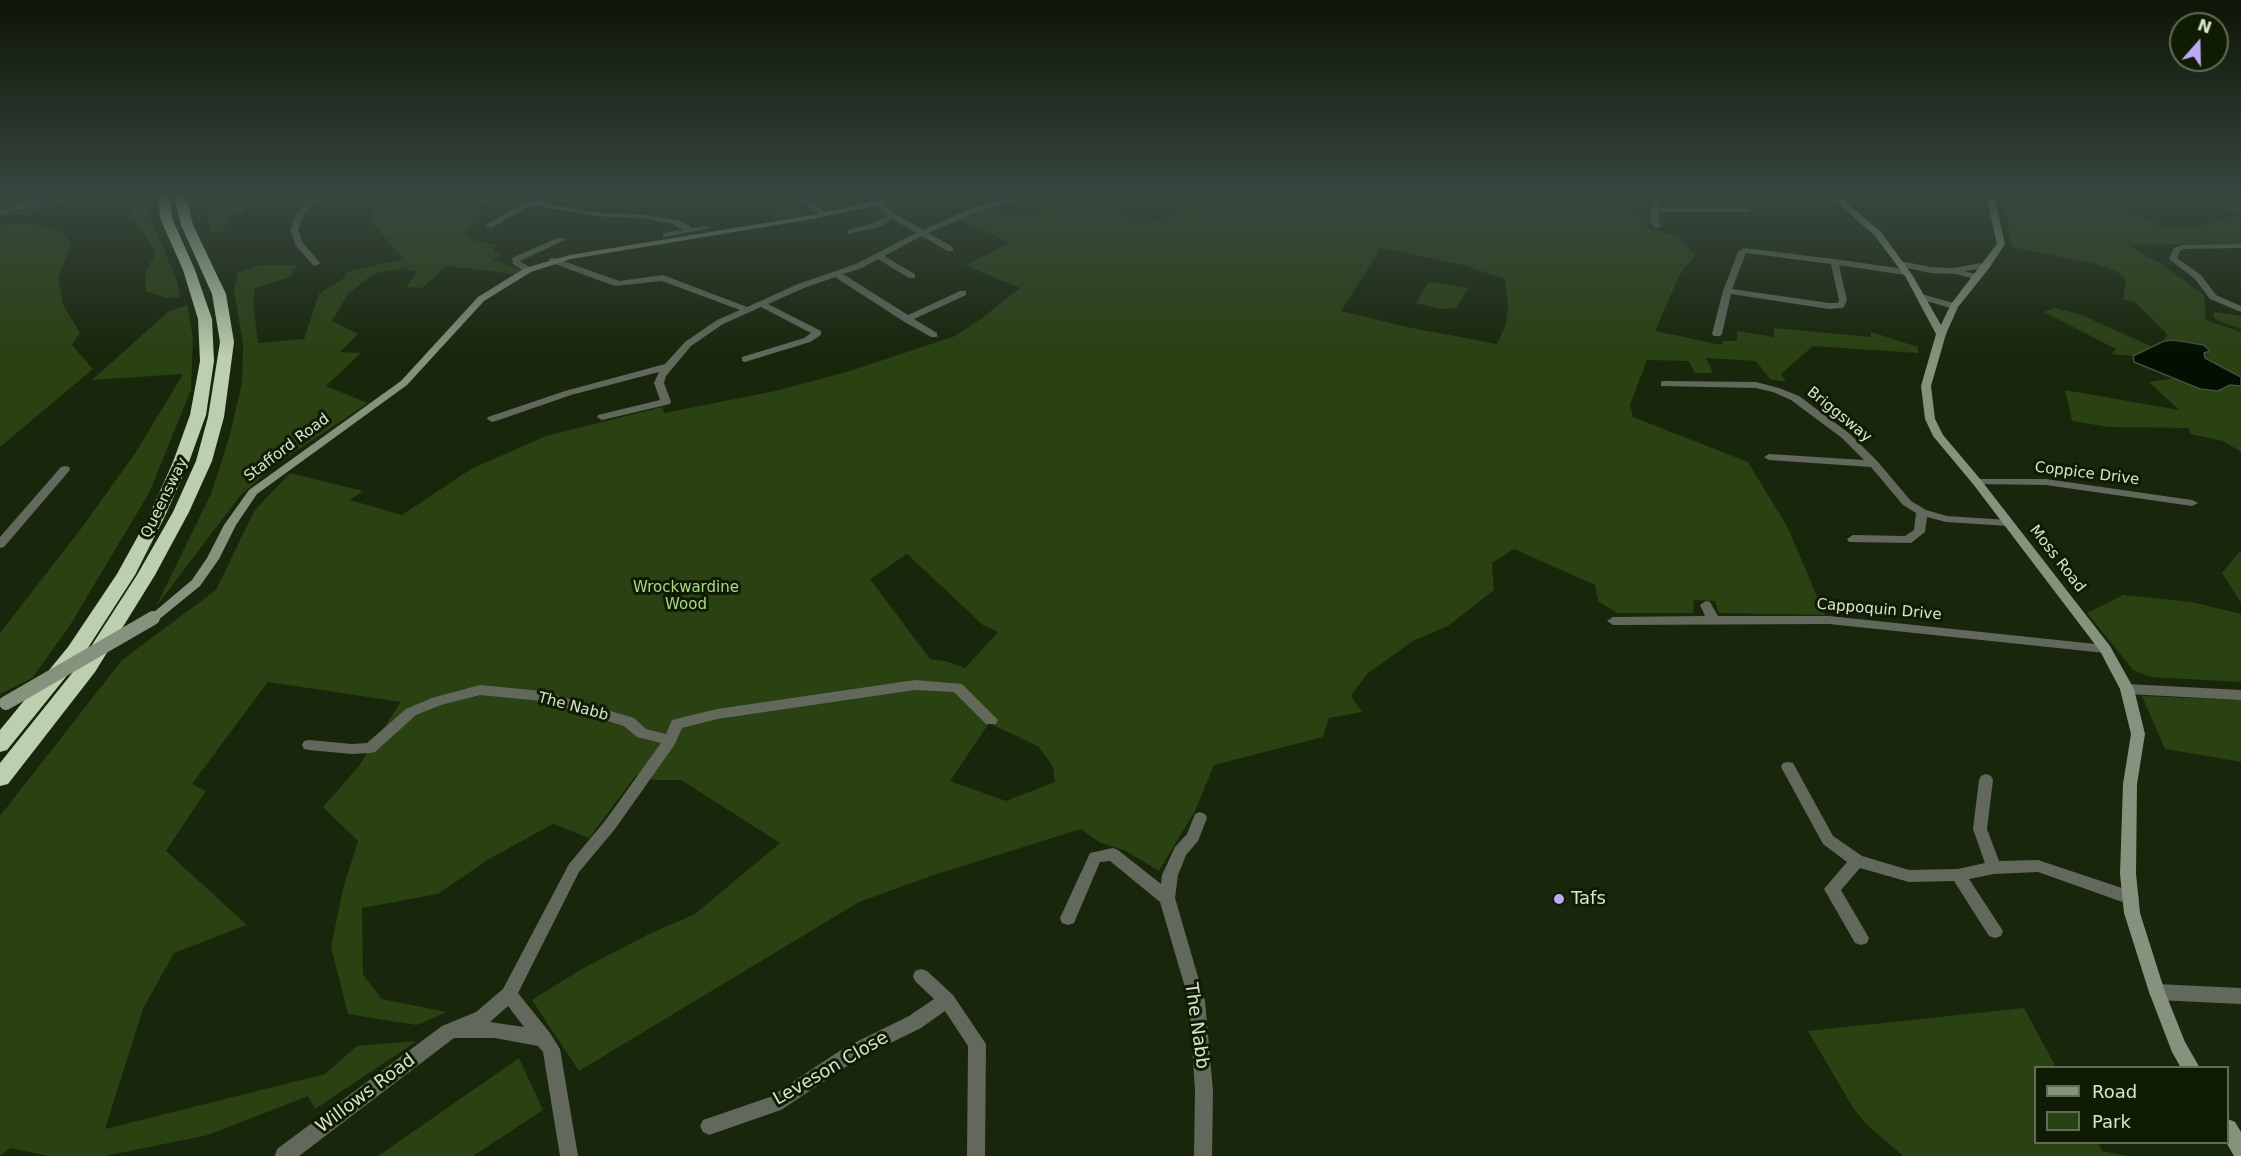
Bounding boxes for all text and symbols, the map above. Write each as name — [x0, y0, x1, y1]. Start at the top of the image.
north arrow — [2169, 12, 2229, 72]
text: N — [2195, 15, 2214, 38]
street label: Briggsway — [1803, 384, 1875, 446]
street label: Stafford Road — [241, 410, 333, 486]
street label: Queensway — [138, 455, 192, 541]
street label: Coppice Drive — [2034, 459, 2140, 489]
street label: Moss Road — [2025, 522, 2089, 596]
park label: Wrockwardine Wood — [633, 579, 739, 614]
street label: Cappoquin Drive — [1816, 596, 1942, 624]
street label: The Nabb — [536, 689, 610, 725]
place label: Tafs — [1571, 888, 1606, 910]
marker: Tafs — [1552, 892, 1566, 906]
street label: The Nabb — [1179, 982, 1213, 1070]
street label: Leveson Close — [770, 1027, 892, 1111]
street label: Willows Road — [312, 1050, 420, 1138]
legend — [2034, 1066, 2229, 1144]
text: Road — [2092, 1081, 2137, 1102]
text: Park — [2092, 1111, 2131, 1132]

